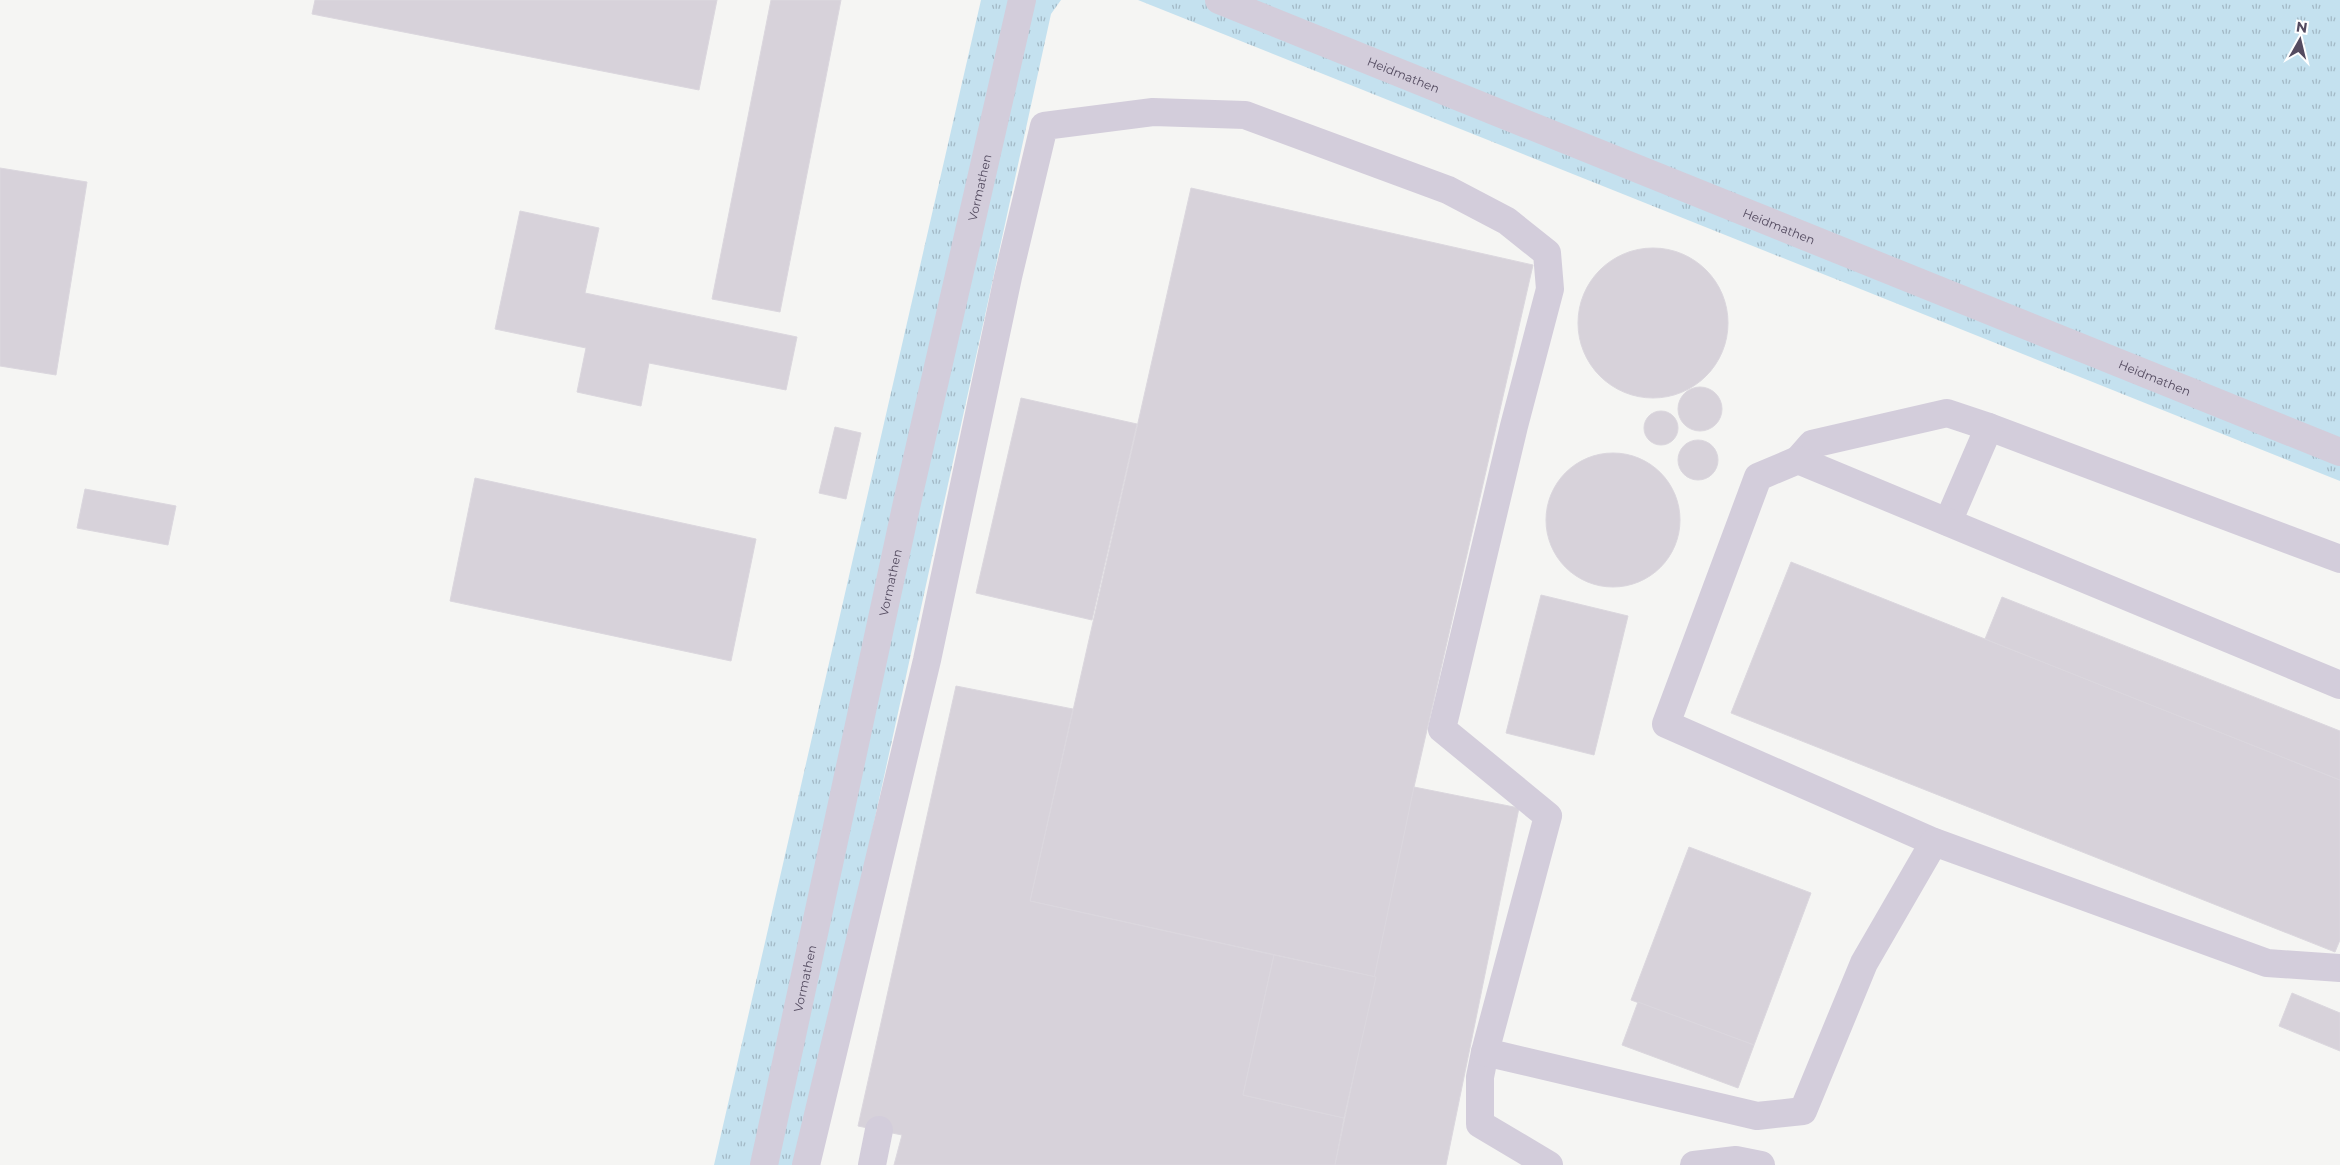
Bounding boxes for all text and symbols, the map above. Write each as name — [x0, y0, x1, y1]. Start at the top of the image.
north arrow — [2275, 15, 2325, 65]
text: N — [2295, 17, 2309, 37]
street label: Heidmathen — [1365, 53, 1442, 96]
street label: Vormathen — [964, 152, 994, 222]
street label: Heidmathen — [1741, 205, 1818, 247]
street label: Heidmathen — [2116, 356, 2193, 399]
street label: Vormathen — [875, 548, 904, 617]
street label: Vormathen — [790, 943, 819, 1013]

